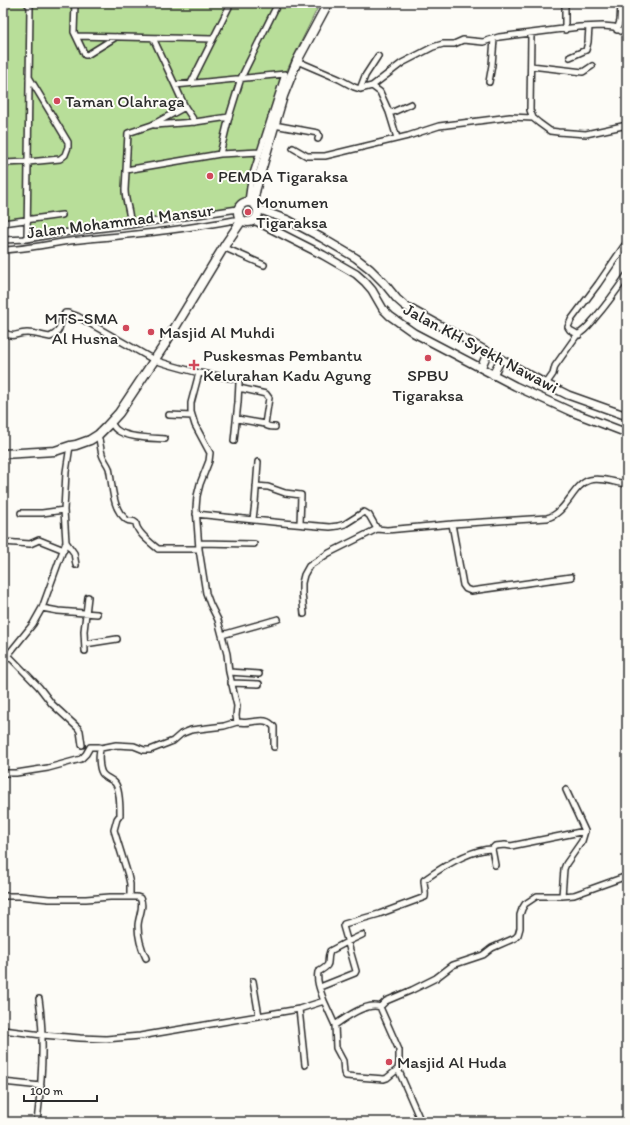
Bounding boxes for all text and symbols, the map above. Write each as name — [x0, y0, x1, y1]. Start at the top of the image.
place label: Taman Olahraga — [65, 91, 185, 111]
marker: Taman Olahraga — [52, 96, 62, 106]
place label: PEMDA Tigaraksa — [218, 166, 348, 186]
marker: PEMDA Tigaraksa — [205, 171, 215, 181]
place label: Monumen Tigaraksa — [256, 192, 329, 232]
street label: Jalan Mohammad Mansur — [25, 200, 215, 242]
marker: Monumen Tigaraksa — [243, 207, 253, 217]
street label: Jalan KH Syekh Nawawi — [400, 299, 562, 397]
place label: MTS-SMA Al Husna — [45, 308, 118, 348]
place label: Masjid Al Muhdi — [159, 322, 275, 342]
marker: MTS-SMA Al Husna — [121, 323, 131, 333]
marker: Masjid Al Muhdi — [146, 327, 156, 337]
place label: Puskesmas Pembantu Kelurahan Kadu Agung — [203, 345, 372, 385]
marker: SPBU Tigaraksa — [423, 353, 433, 363]
marker: Puskesmas Pembantu Kelurahan Kadu Agung — [188, 359, 200, 371]
place label: SPBU Tigaraksa — [392, 365, 464, 405]
place label: Masjid Al Huda — [397, 1052, 507, 1072]
marker: Masjid Al Huda — [384, 1057, 394, 1067]
scale bar — [24, 1077, 97, 1103]
text: 100 m — [30, 1084, 63, 1098]

